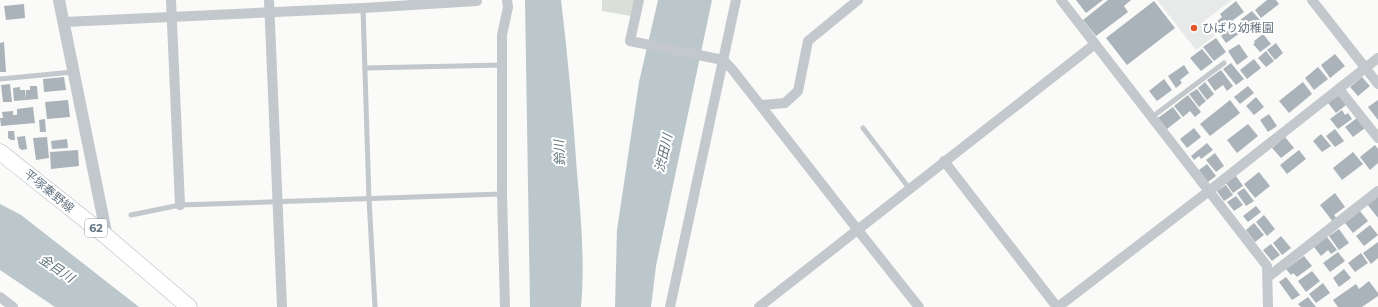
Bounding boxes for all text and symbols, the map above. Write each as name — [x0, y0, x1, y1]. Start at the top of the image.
place label: ひばり幼稚園 — [1202, 20, 1274, 35]
marker: ひばり幼稚園 — [1189, 23, 1199, 33]
water label: 渋田川 — [651, 130, 676, 174]
water label: 鈴川 — [550, 138, 568, 166]
street label: 平塚秦野線 — [21, 166, 77, 215]
road number: 62 — [85, 219, 107, 237]
water label: 金目川 — [36, 250, 79, 287]

